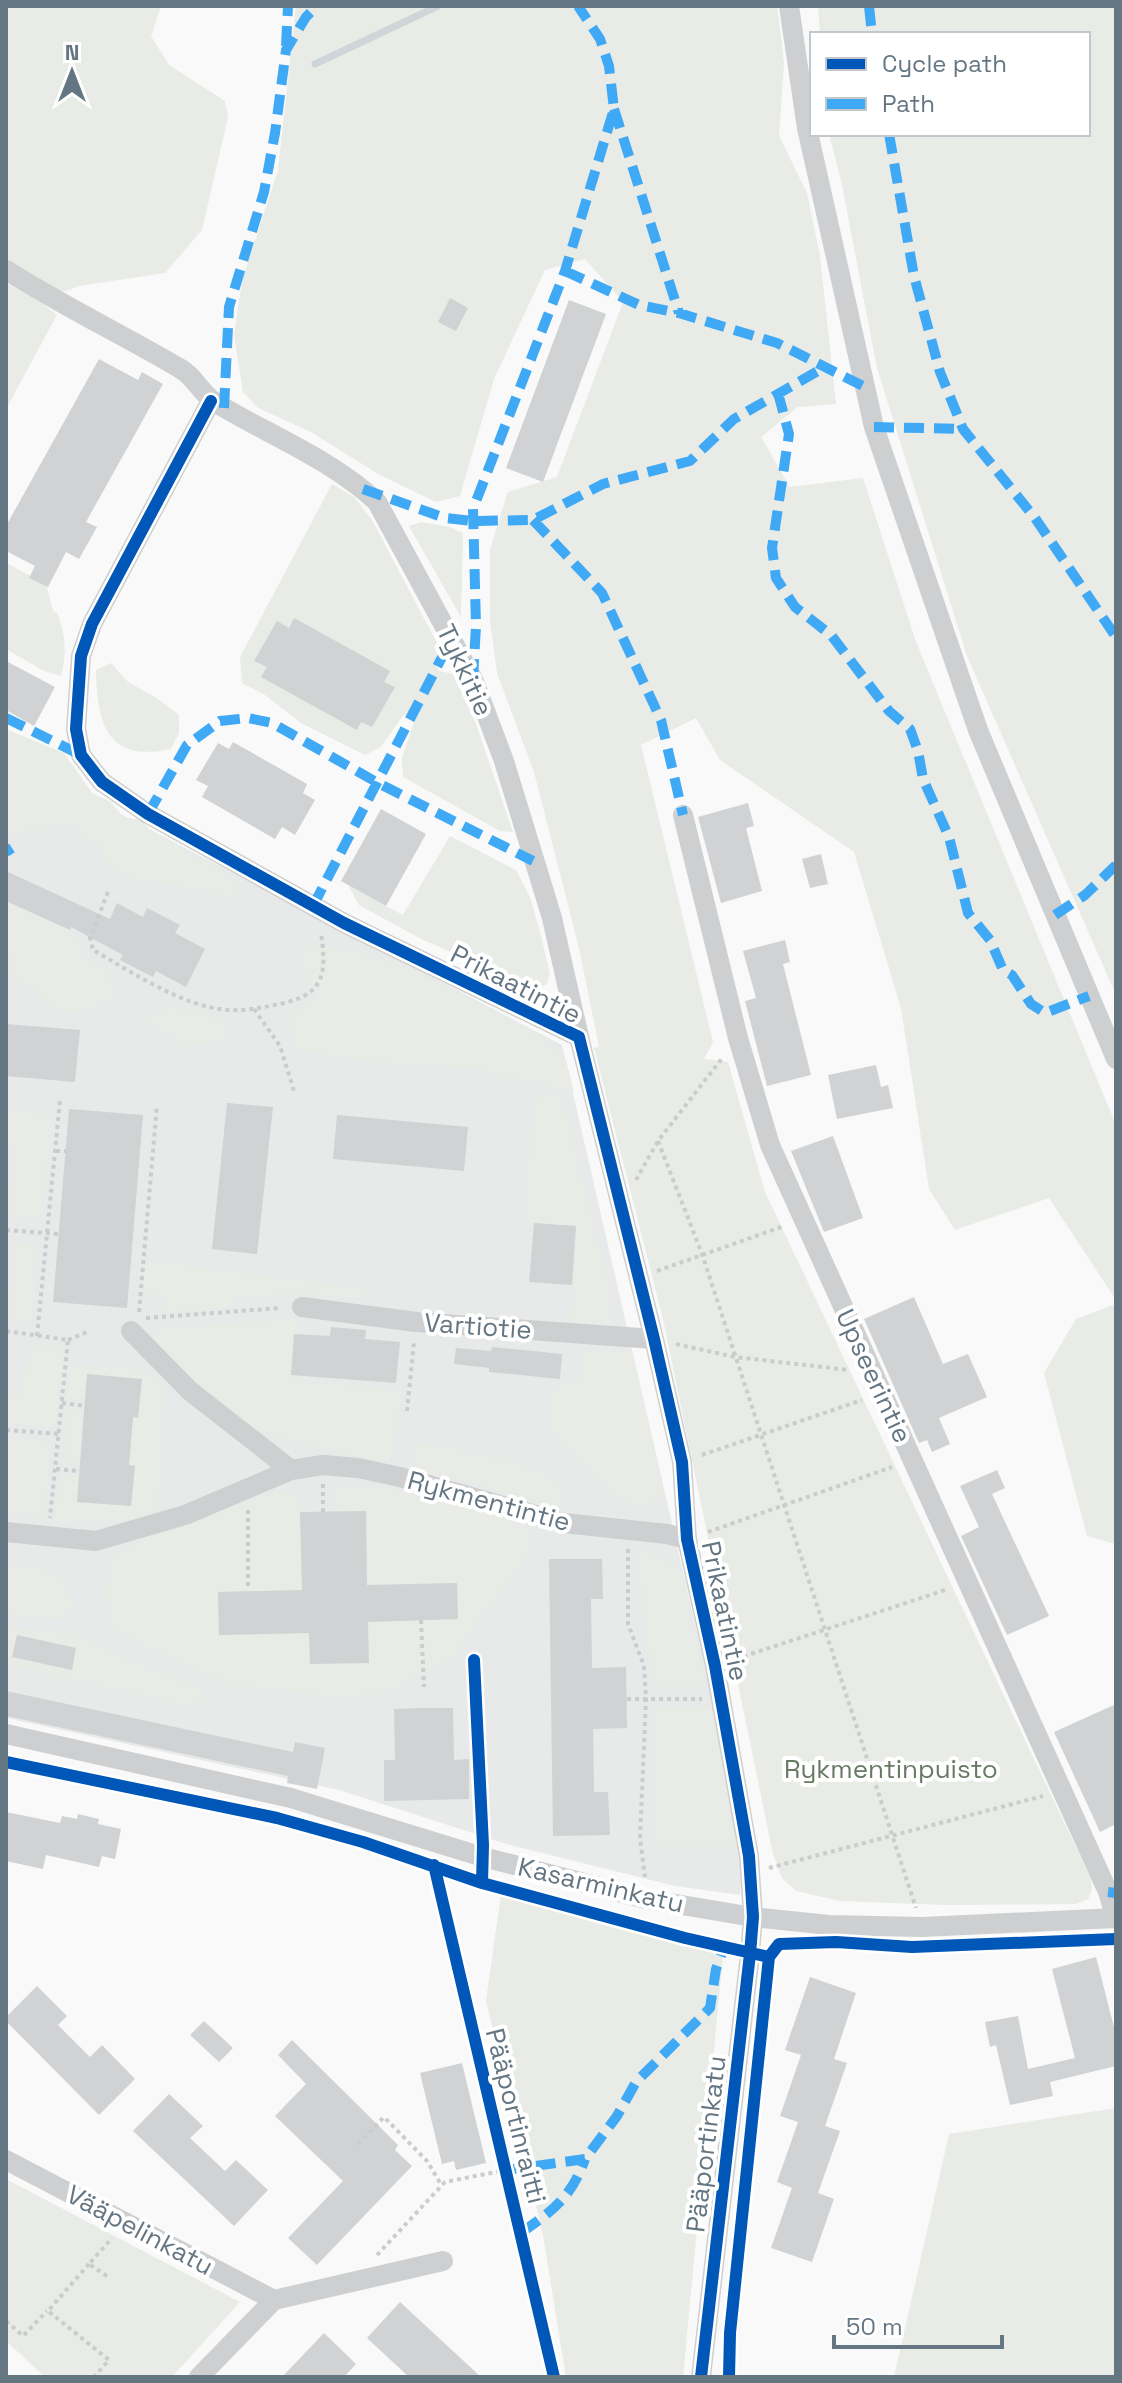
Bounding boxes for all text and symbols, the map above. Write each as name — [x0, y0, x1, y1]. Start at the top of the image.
north arrow — [32, 32, 112, 112]
legend — [810, 32, 1090, 136]
text: N — [65, 38, 79, 66]
text: Cycle path — [882, 48, 1007, 79]
text: Path — [882, 88, 935, 119]
street label: Tykkitie — [429, 619, 501, 721]
street label: Prikaatintie — [445, 937, 587, 1031]
street label: Upseerintie — [828, 1304, 920, 1448]
street label: Vartiotie — [423, 1305, 533, 1347]
street label: Rykmentintie — [404, 1463, 574, 1539]
street label: Prikaatintie — [694, 1538, 756, 1684]
park label: Rykmentinpuisto — [784, 1752, 998, 1786]
street label: Kasarminkatu — [515, 1849, 687, 1921]
street label: Pääportinraitti — [478, 2025, 554, 2207]
street label: Pääportinkatu — [678, 2054, 734, 2234]
street label: Vääpelinkatu — [61, 2177, 219, 2283]
scale bar — [834, 2299, 1002, 2349]
text: 50 m — [846, 2311, 903, 2342]

